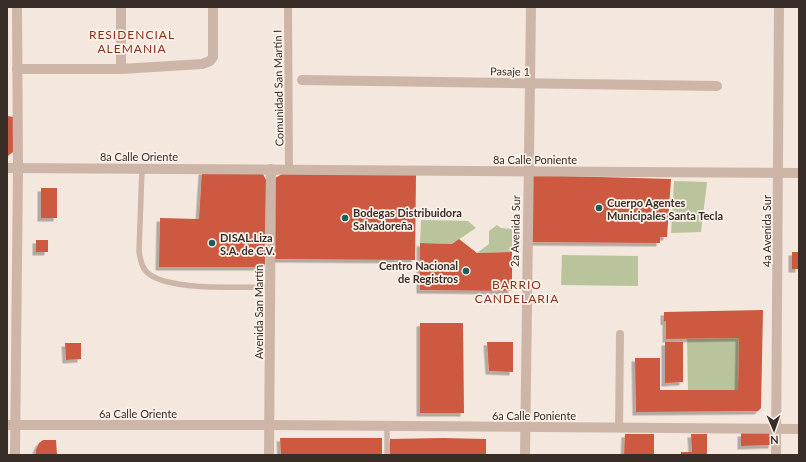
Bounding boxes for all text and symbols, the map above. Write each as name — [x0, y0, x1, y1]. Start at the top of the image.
district label: RESIDENCIAL ALEMANIA — [89, 27, 175, 56]
street label: Comunidad San Martín I — [270, 30, 286, 146]
street label: Pasaje 1 — [490, 64, 530, 78]
street label: 8a Calle Oriente — [100, 150, 178, 163]
street label: 8a Calle Poniente — [493, 153, 577, 166]
street label: 2a Avenida Sur — [508, 195, 522, 267]
street label: 4a Avenida Sur — [760, 195, 773, 267]
place label: Cuerpo Agentes Municipales Santa Tecla — [607, 196, 723, 222]
marker: Cuerpo Agentes Municipales Santa Tecla — [594, 203, 604, 213]
place label: Bodegas Distribuidora Salvadoreña — [353, 206, 462, 232]
marker: Bodegas Distribuidora Salvadoreña — [340, 213, 350, 223]
place label: DISAL.Liza S.A. de C.V. — [220, 231, 275, 257]
marker: DISAL.Liza S.A. de C.V. — [207, 238, 217, 248]
place label: Centro Nacional de Registros — [379, 259, 458, 285]
street label: Avenida San Martín — [252, 265, 265, 359]
marker: Centro Nacional de Registros — [461, 266, 471, 276]
district label: BARRIO CANDELARIA — [475, 277, 559, 306]
street label: 6a Calle Oriente — [99, 407, 177, 420]
street label: 6a Calle Poniente — [492, 409, 576, 422]
north arrow — [754, 410, 794, 450]
text: N — [770, 434, 779, 447]

